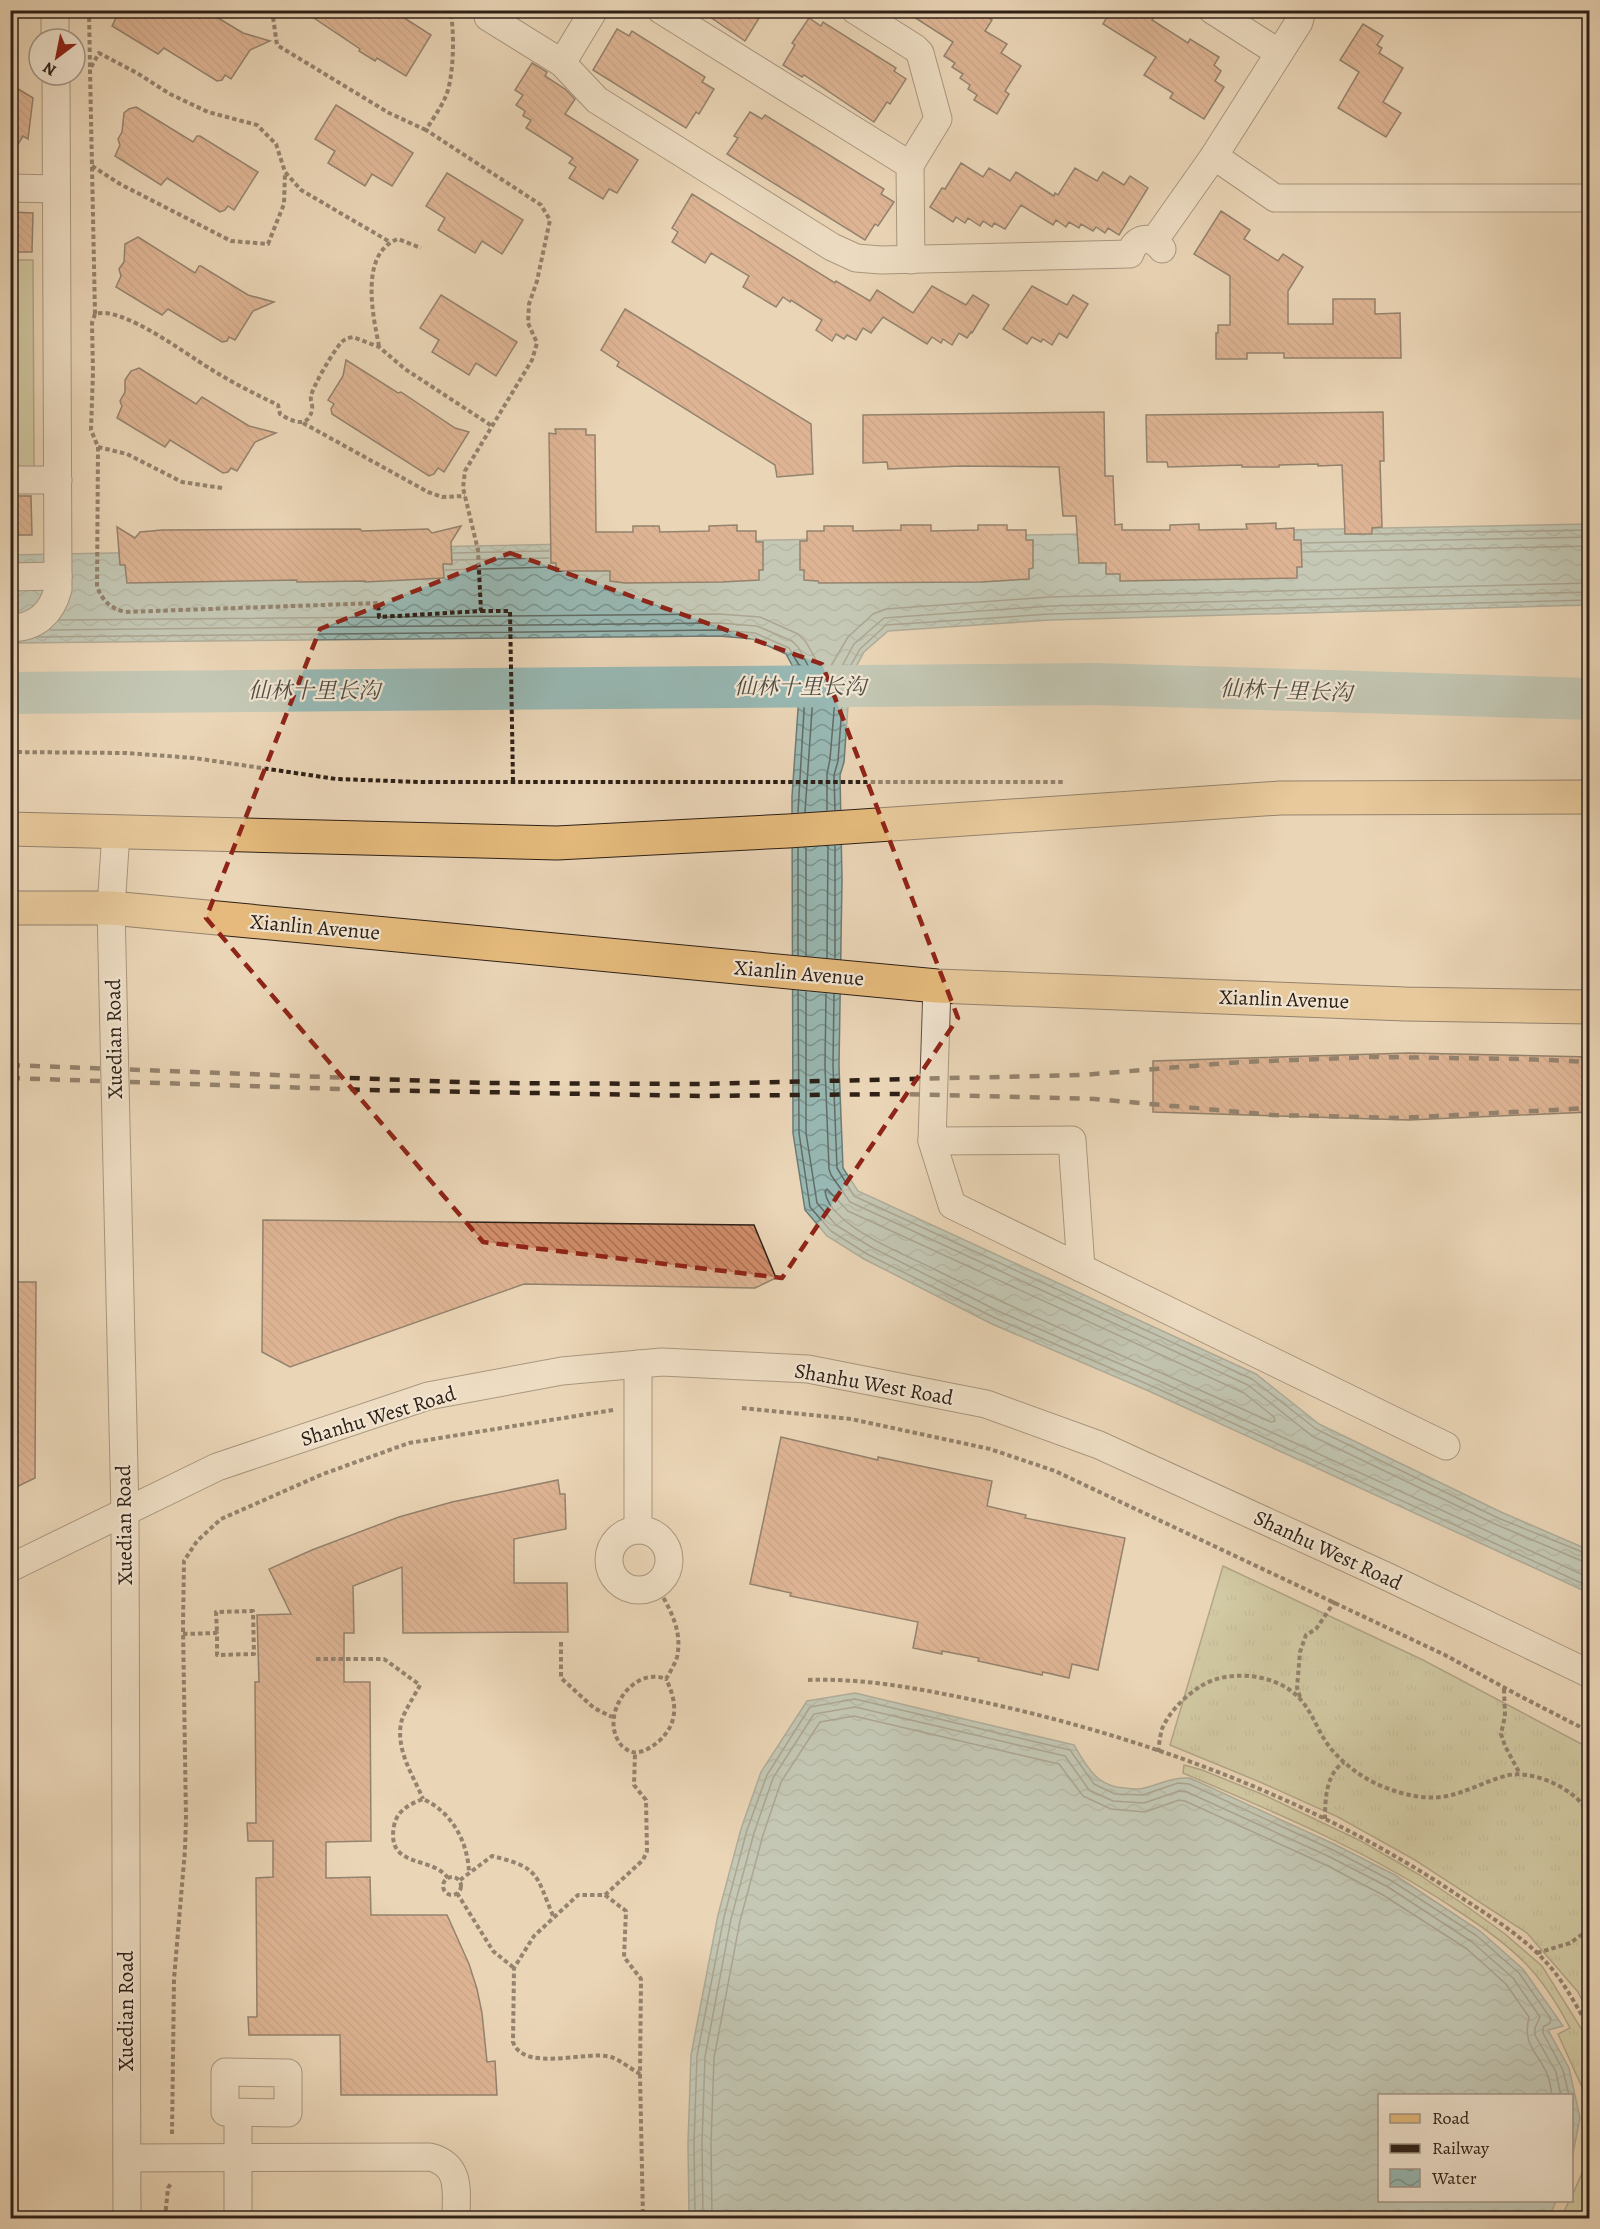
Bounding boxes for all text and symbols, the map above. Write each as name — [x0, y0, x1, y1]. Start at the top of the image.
north arrow — [27, 27, 87, 87]
text: N — [39, 56, 60, 81]
water label: 仙林十里长沟 — [734, 672, 869, 702]
water label: 仙林十里长沟 — [1219, 674, 1355, 708]
water label: 仙林十里长沟 — [248, 676, 383, 706]
street label: Xianlin Avenue — [249, 907, 381, 947]
street label: Xianlin Avenue — [733, 953, 865, 993]
street label: Xuedian Road — [99, 978, 129, 1099]
street label: Xianlin Avenue — [1218, 983, 1350, 1015]
street label: Shanhu West Road — [792, 1356, 956, 1412]
street label: Shanhu West Road — [297, 1379, 460, 1453]
street label: Xuedian Road — [109, 1464, 139, 1585]
street label: Shanhu West Road — [1249, 1503, 1407, 1597]
street label: Xuedian Road — [112, 1950, 140, 2071]
legend — [1378, 2094, 1573, 2202]
text: Road — [1432, 2106, 1470, 2130]
text: Railway — [1432, 2136, 1490, 2160]
text: Water — [1431, 2166, 1477, 2190]

